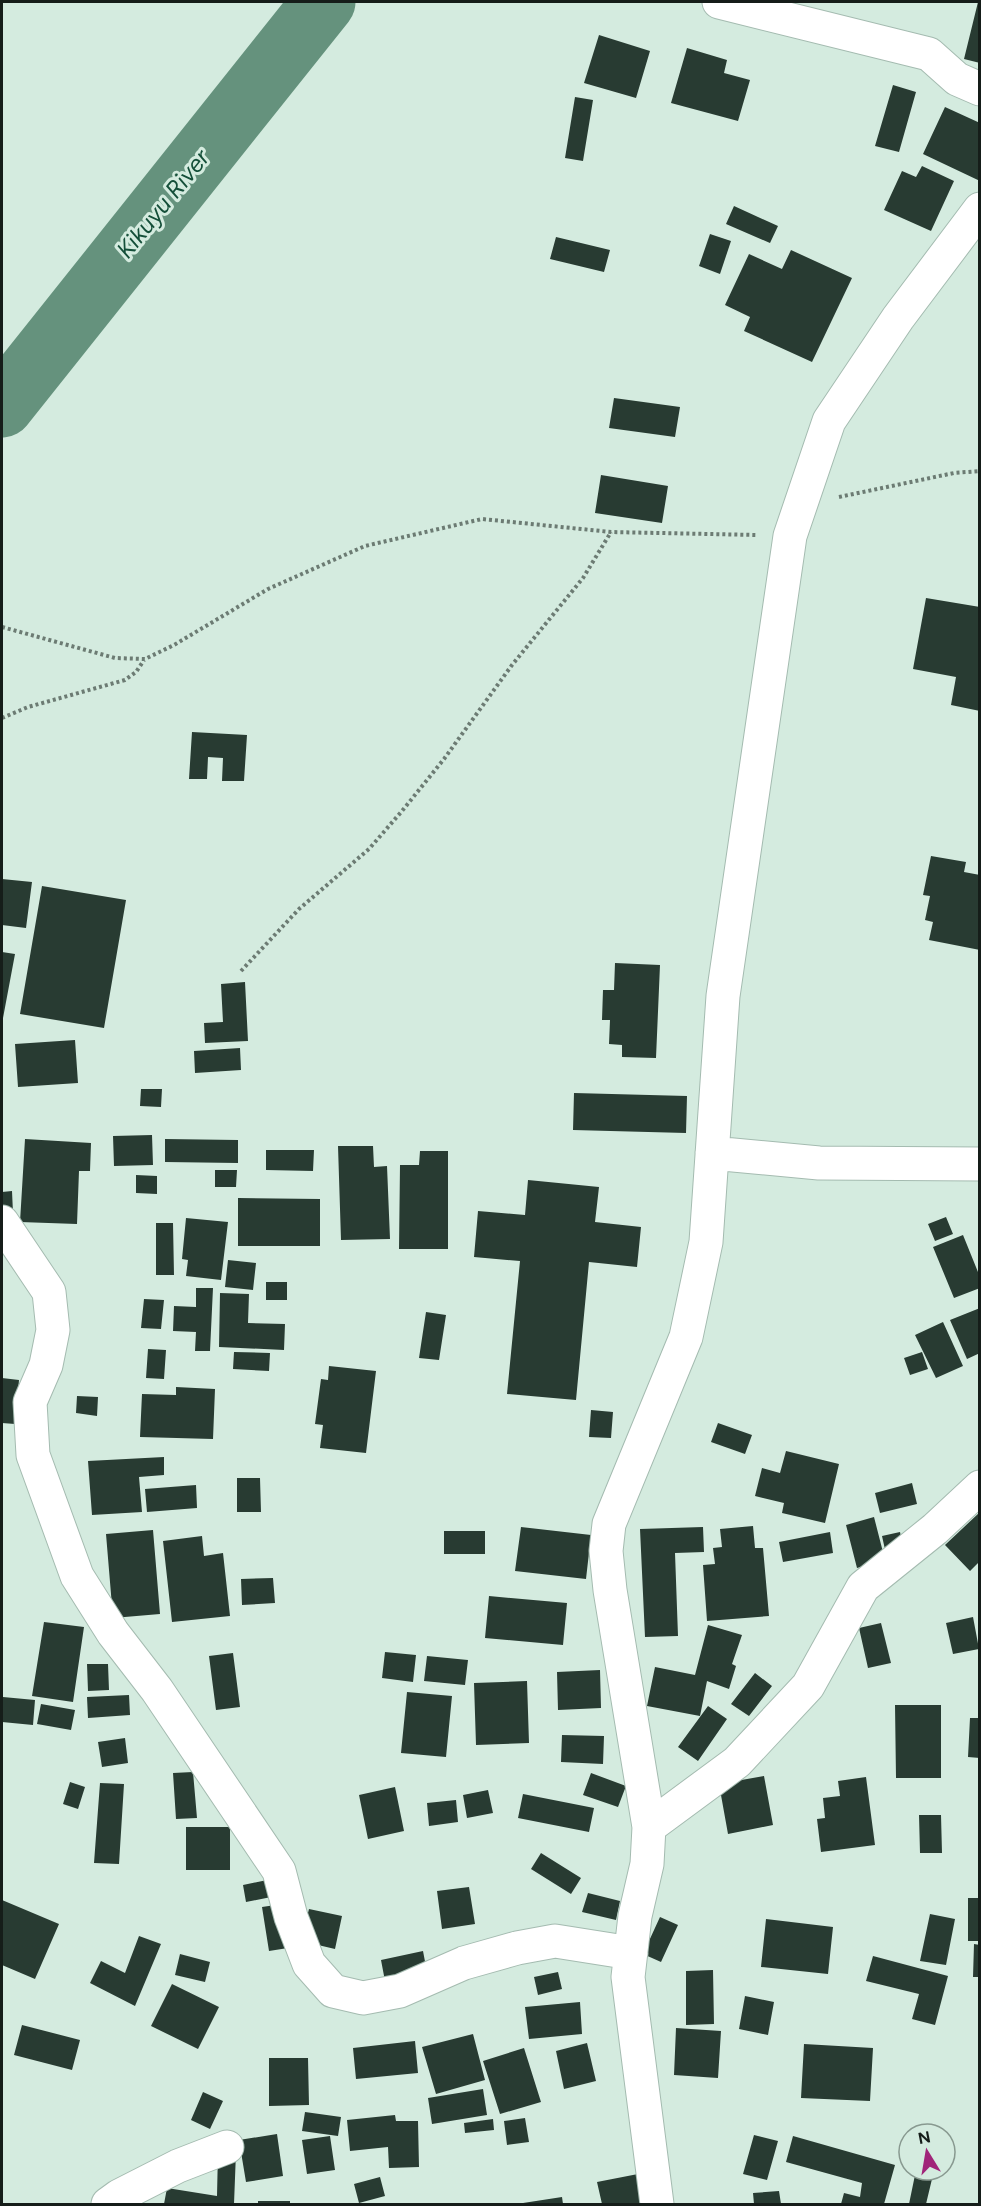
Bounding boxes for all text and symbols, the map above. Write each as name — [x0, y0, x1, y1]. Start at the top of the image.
water label: Kikuyu River — [110, 143, 216, 264]
north arrow — [897, 2122, 957, 2182]
text: N — [916, 2127, 932, 2148]

